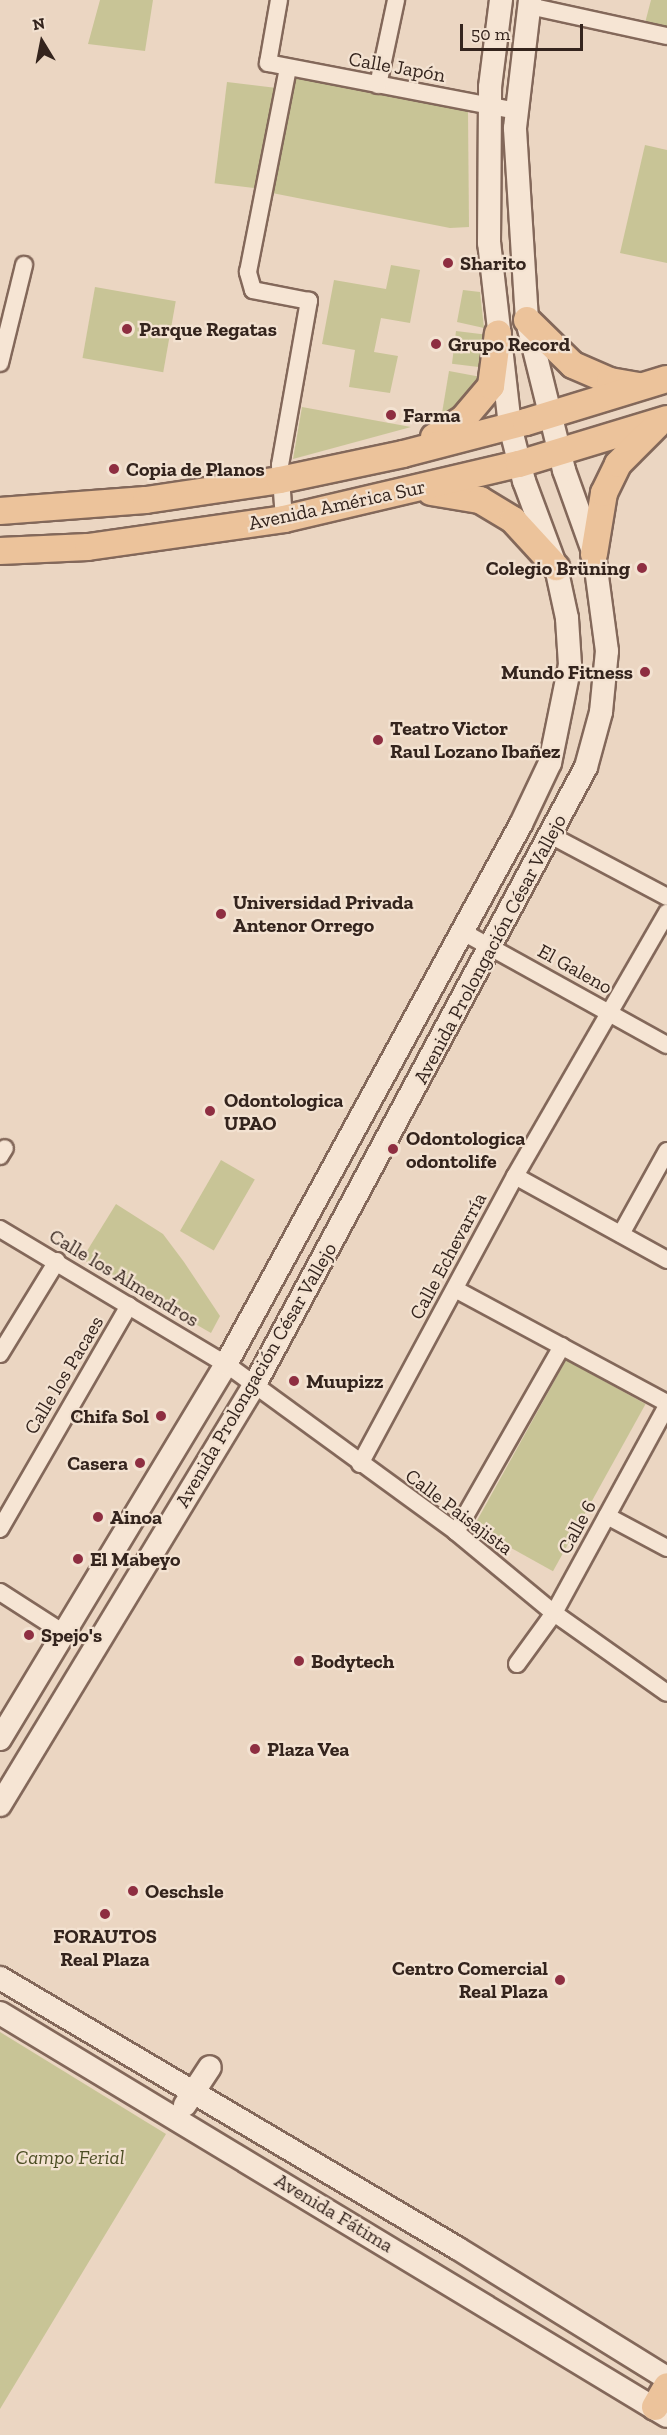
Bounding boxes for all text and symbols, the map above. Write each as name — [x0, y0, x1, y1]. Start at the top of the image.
north arrow — [12, 12, 72, 72]
scale bar — [463, 12, 586, 50]
text: N — [31, 13, 46, 34]
text: 50 m — [471, 23, 510, 45]
street label: Calle Japón — [347, 47, 447, 87]
place label: Sharito — [460, 251, 526, 275]
marker: Sharito — [441, 256, 455, 270]
place label: Parque Regatas — [139, 317, 277, 341]
marker: Parque Regatas — [120, 322, 134, 336]
place label: Grupo Record — [448, 332, 570, 356]
marker: Grupo Record — [429, 337, 443, 351]
place label: Farma — [403, 403, 461, 427]
marker: Farma — [384, 408, 398, 422]
place label: Copia de Planos — [126, 457, 265, 481]
marker: Copia de Planos — [107, 462, 121, 476]
street label: Avenida América Sur — [246, 474, 428, 536]
place label: Colegio Brüning — [486, 556, 630, 580]
marker: Colegio Brüning — [635, 561, 649, 575]
place label: Mundo Fitness — [501, 660, 633, 684]
marker: Mundo Fitness — [638, 665, 652, 679]
place label: Teatro Victor Raul Lozano Ibañez — [390, 716, 561, 763]
marker: Teatro Victor Raul Lozano Ibañez — [371, 733, 385, 747]
street label: Avenida Prolongación César Vallejo — [408, 810, 572, 1088]
place label: Universidad Privada Antenor Orrego — [233, 891, 414, 938]
marker: Universidad Privada Antenor Orrego — [214, 907, 228, 921]
street label: El Galeno — [534, 939, 616, 999]
place label: Odontologica UPAO — [224, 1088, 343, 1135]
marker: Odontologica UPAO — [201, 1102, 219, 1120]
place label: Odontologica odontolife — [406, 1126, 525, 1173]
marker: Odontologica odontolife — [384, 1140, 402, 1158]
street label: Calle Echevarría — [404, 1188, 492, 1324]
street label: Calle los Almendros — [45, 1224, 203, 1332]
street label: Avenida Prolongación César Vallejo — [170, 1238, 342, 1512]
street label: Calle los Pacaes — [19, 1311, 109, 1439]
place label: Muupizz — [306, 1369, 383, 1393]
marker: Muupizz — [287, 1374, 301, 1388]
place label: Chifa Sol — [71, 1404, 149, 1428]
marker: Chifa Sol — [154, 1409, 168, 1423]
place label: Casera — [67, 1451, 128, 1475]
marker: Casera — [133, 1456, 147, 1470]
street label: Calle Paisajista — [400, 1464, 518, 1560]
street label: Calle 6 — [552, 1496, 602, 1558]
place label: Ainoa — [110, 1505, 162, 1529]
marker: Ainoa — [91, 1510, 105, 1524]
place label: El Mabeyo — [90, 1547, 180, 1571]
marker: El Mabeyo — [71, 1552, 85, 1566]
place label: Spejo's — [41, 1623, 102, 1647]
marker: Spejo's — [22, 1628, 36, 1642]
place label: Bodytech — [311, 1649, 394, 1673]
marker: Bodytech — [292, 1654, 306, 1668]
place label: Plaza Vea — [267, 1737, 350, 1761]
marker: Plaza Vea — [248, 1742, 262, 1756]
place label: Oeschsle — [145, 1879, 224, 1903]
marker: Oeschsle — [126, 1884, 140, 1898]
marker: FORAUTOS Real Plaza — [98, 1907, 112, 1921]
place label: FORAUTOS Real Plaza — [53, 1924, 157, 1971]
place label: Centro Comercial Real Plaza — [392, 1956, 548, 2003]
marker: Centro Comercial Real Plaza — [553, 1973, 567, 1987]
park label: Campo Ferial — [16, 2145, 124, 2169]
street label: Avenida Fátima — [270, 2168, 398, 2258]

